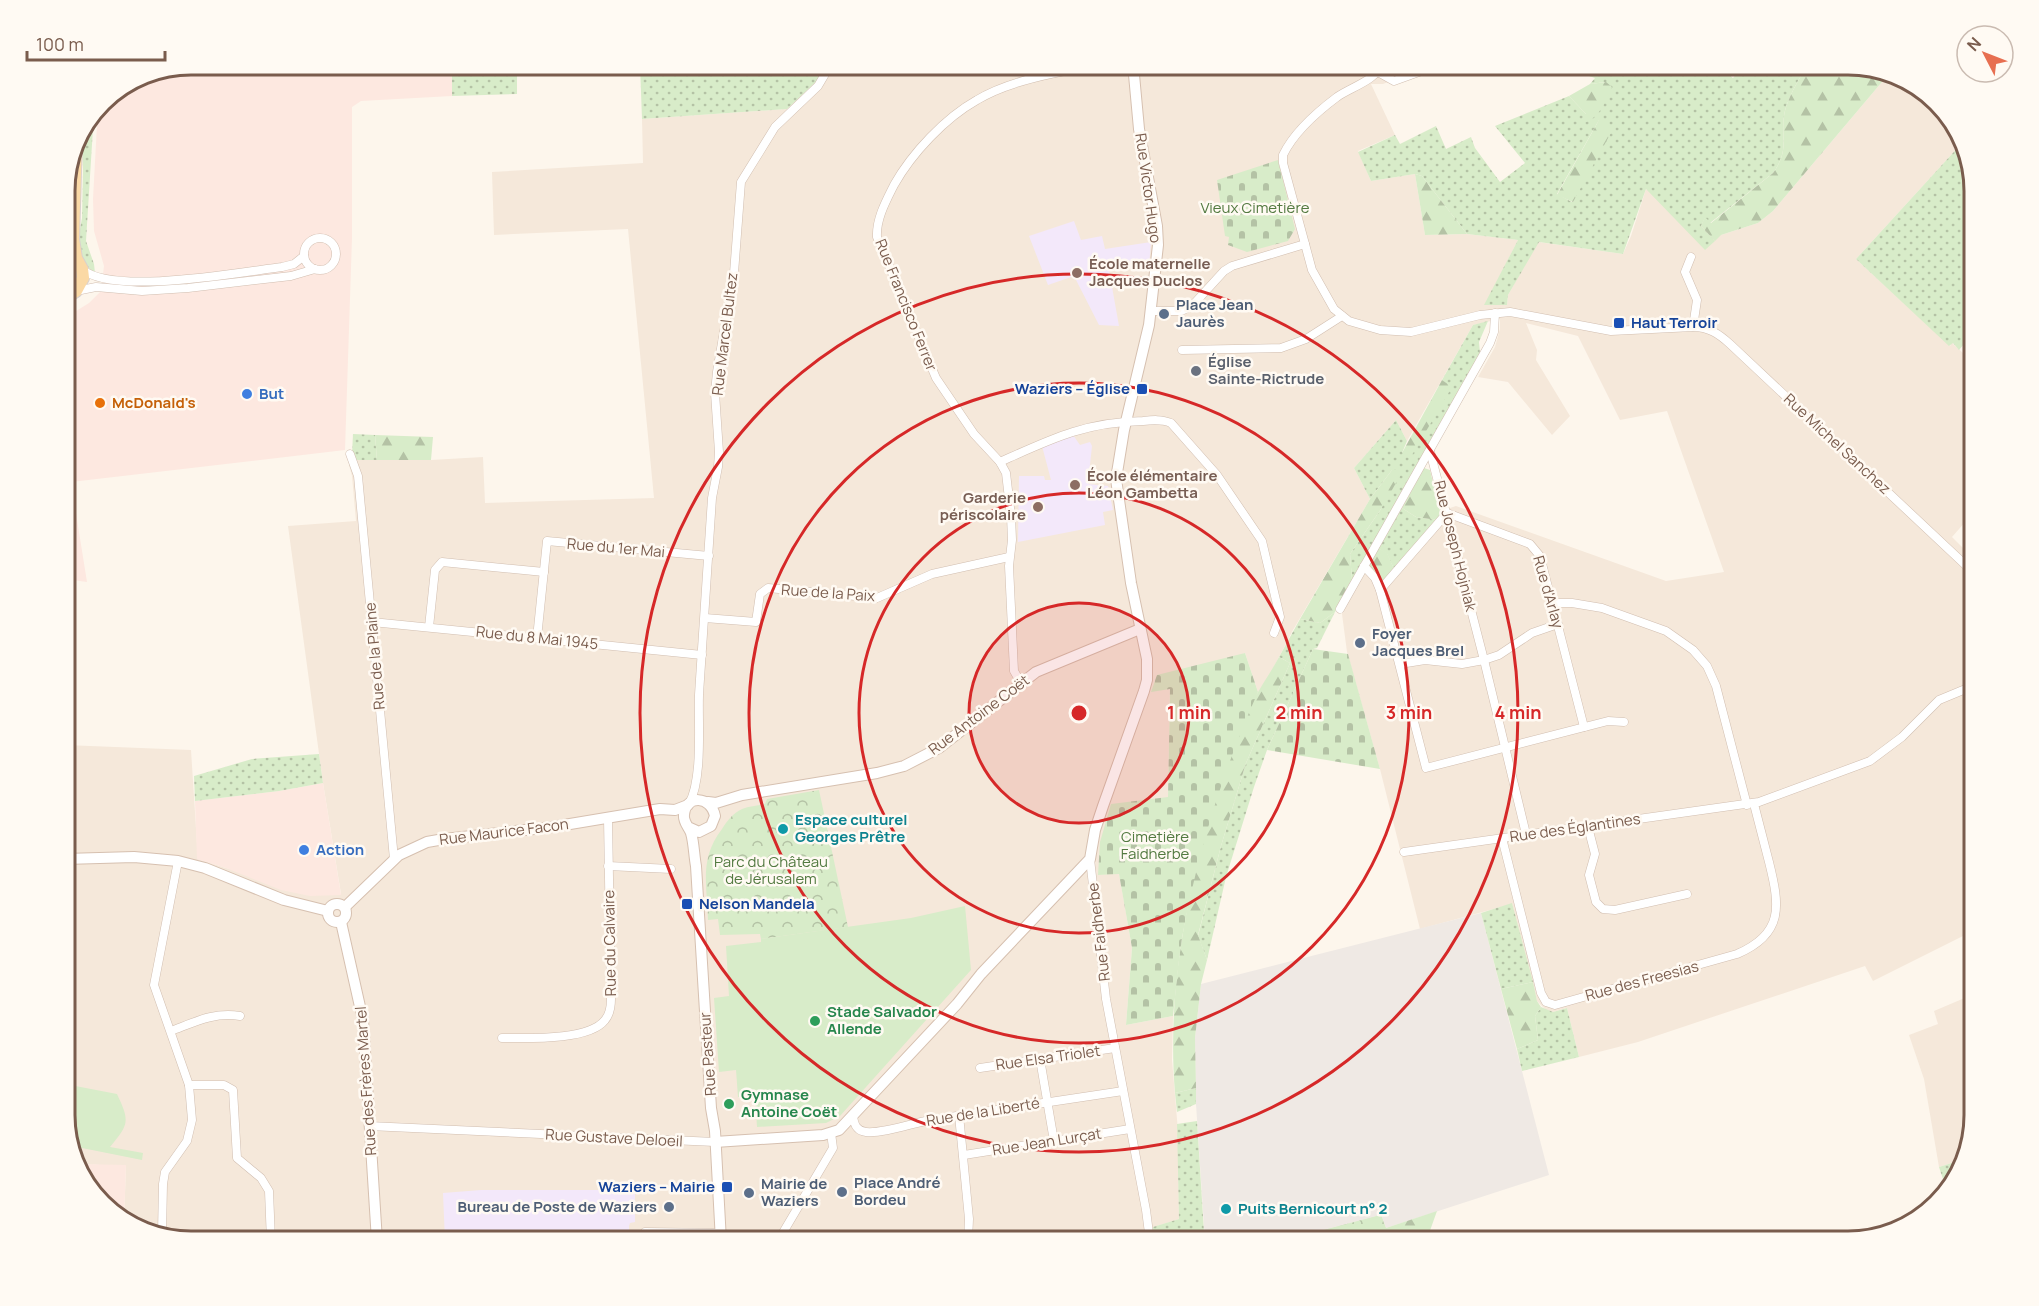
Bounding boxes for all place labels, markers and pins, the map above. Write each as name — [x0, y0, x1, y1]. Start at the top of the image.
place label: École maternelle Jacques Duclos — [1089, 253, 1211, 291]
marker: École maternelle Jacques Duclos — [1070, 266, 1084, 280]
place label: Place Jean Jaurès — [1176, 294, 1253, 332]
marker: Place Jean Jaurès — [1157, 307, 1171, 321]
place label: Haut Terroir — [1631, 312, 1718, 333]
marker: Haut Terroir — [1612, 316, 1626, 330]
place label: Église Sainte-Rictrude — [1208, 351, 1324, 389]
marker: Église Sainte-Rictrude — [1189, 364, 1203, 378]
place label: Waziers – Église — [1015, 378, 1130, 399]
marker: Waziers – Église — [1135, 382, 1149, 396]
place label: But — [259, 383, 284, 404]
marker: But — [240, 387, 254, 401]
place label: McDonald's — [112, 392, 196, 413]
marker: McDonald's — [93, 396, 107, 410]
place label: École élémentaire Léon Gambetta — [1087, 465, 1218, 503]
marker: École élémentaire Léon Gambetta — [1068, 478, 1082, 492]
place label: Garderie périscolaire — [940, 487, 1026, 525]
marker: Garderie périscolaire — [1031, 500, 1045, 514]
place label: Foyer Jacques Brel — [1372, 623, 1464, 661]
marker: Foyer Jacques Brel — [1353, 636, 1367, 650]
centre of rings — [1069, 703, 1089, 723]
place label: Espace culturel Georges Prêtre — [795, 809, 907, 847]
marker: Espace culturel Georges Prêtre — [776, 822, 790, 836]
place label: Action — [316, 839, 364, 860]
marker: Action — [297, 843, 311, 857]
place label: Nelson Mandela — [699, 893, 815, 914]
marker: Nelson Mandela — [680, 897, 694, 911]
place label: Stade Salvador Allende — [827, 1001, 937, 1039]
marker: Stade Salvador Allende — [808, 1014, 822, 1028]
place label: Gymnase Antoine Coët — [741, 1084, 837, 1122]
marker: Gymnase Antoine Coët — [722, 1097, 736, 1111]
place label: Place André Bordeu — [854, 1172, 940, 1210]
place label: Mairie de Waziers — [761, 1173, 827, 1211]
place label: Waziers – Mairie — [598, 1176, 715, 1197]
marker: Waziers – Mairie — [720, 1180, 734, 1194]
marker: Place André Bordeu — [835, 1185, 849, 1199]
marker: Mairie de Waziers — [742, 1186, 756, 1200]
place label: Bureau de Poste de Waziers — [457, 1196, 657, 1217]
place label: Puits Bernicourt n° 2 — [1238, 1198, 1388, 1219]
marker: Bureau de Poste de Waziers — [662, 1200, 676, 1214]
marker: Puits Bernicourt n° 2 — [1219, 1202, 1233, 1216]

